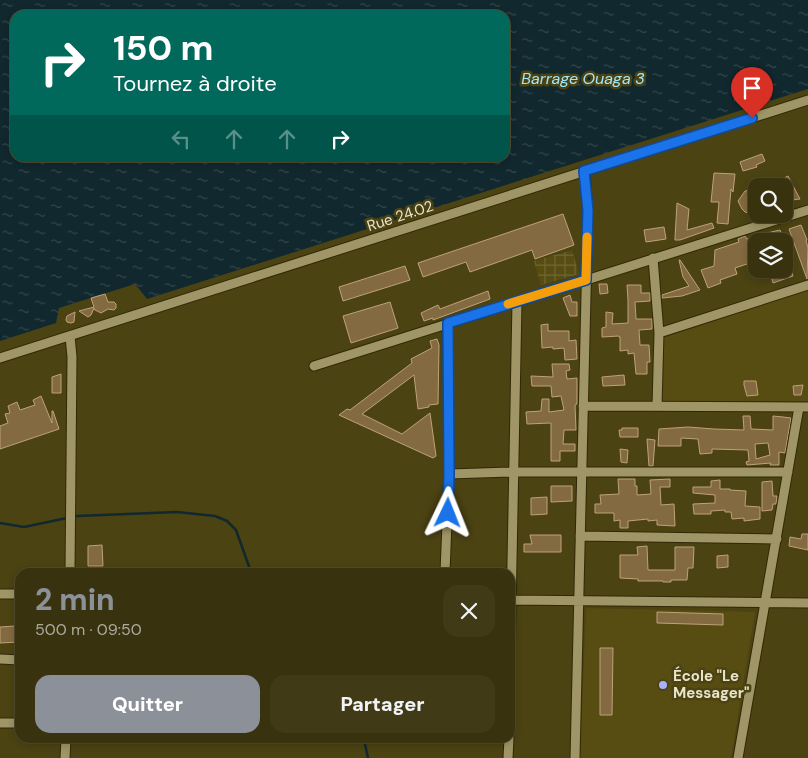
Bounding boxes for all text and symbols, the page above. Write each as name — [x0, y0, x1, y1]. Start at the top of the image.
text: 150 m — [113, 25, 213, 71]
icon: right — [30, 30, 95, 95]
pin — [731, 67, 773, 118]
water label: Barrage Ouaga 3 — [521, 68, 645, 89]
text: Tournez à droite — [113, 69, 277, 98]
icon: arrive — [738, 74, 766, 102]
icon: left — [167, 125, 195, 153]
icon: ahead — [220, 125, 248, 153]
icon: ahead — [273, 125, 301, 153]
icon: right — [326, 125, 354, 153]
map controls — [748, 178, 793, 278]
button: search — [748, 178, 793, 223]
street label: Rue 24.02 — [364, 196, 436, 236]
button: layers — [748, 233, 793, 278]
position arrow — [421, 486, 473, 538]
text: 2 min — [35, 580, 115, 619]
button: close — [443, 585, 495, 637]
text: 500 m · 09:50 — [35, 619, 142, 640]
place label: École "Le Messager" — [673, 666, 749, 703]
button: Quitter — [35, 675, 260, 733]
button: Partager — [270, 675, 495, 733]
marker: École "Le Messager" — [657, 679, 669, 691]

